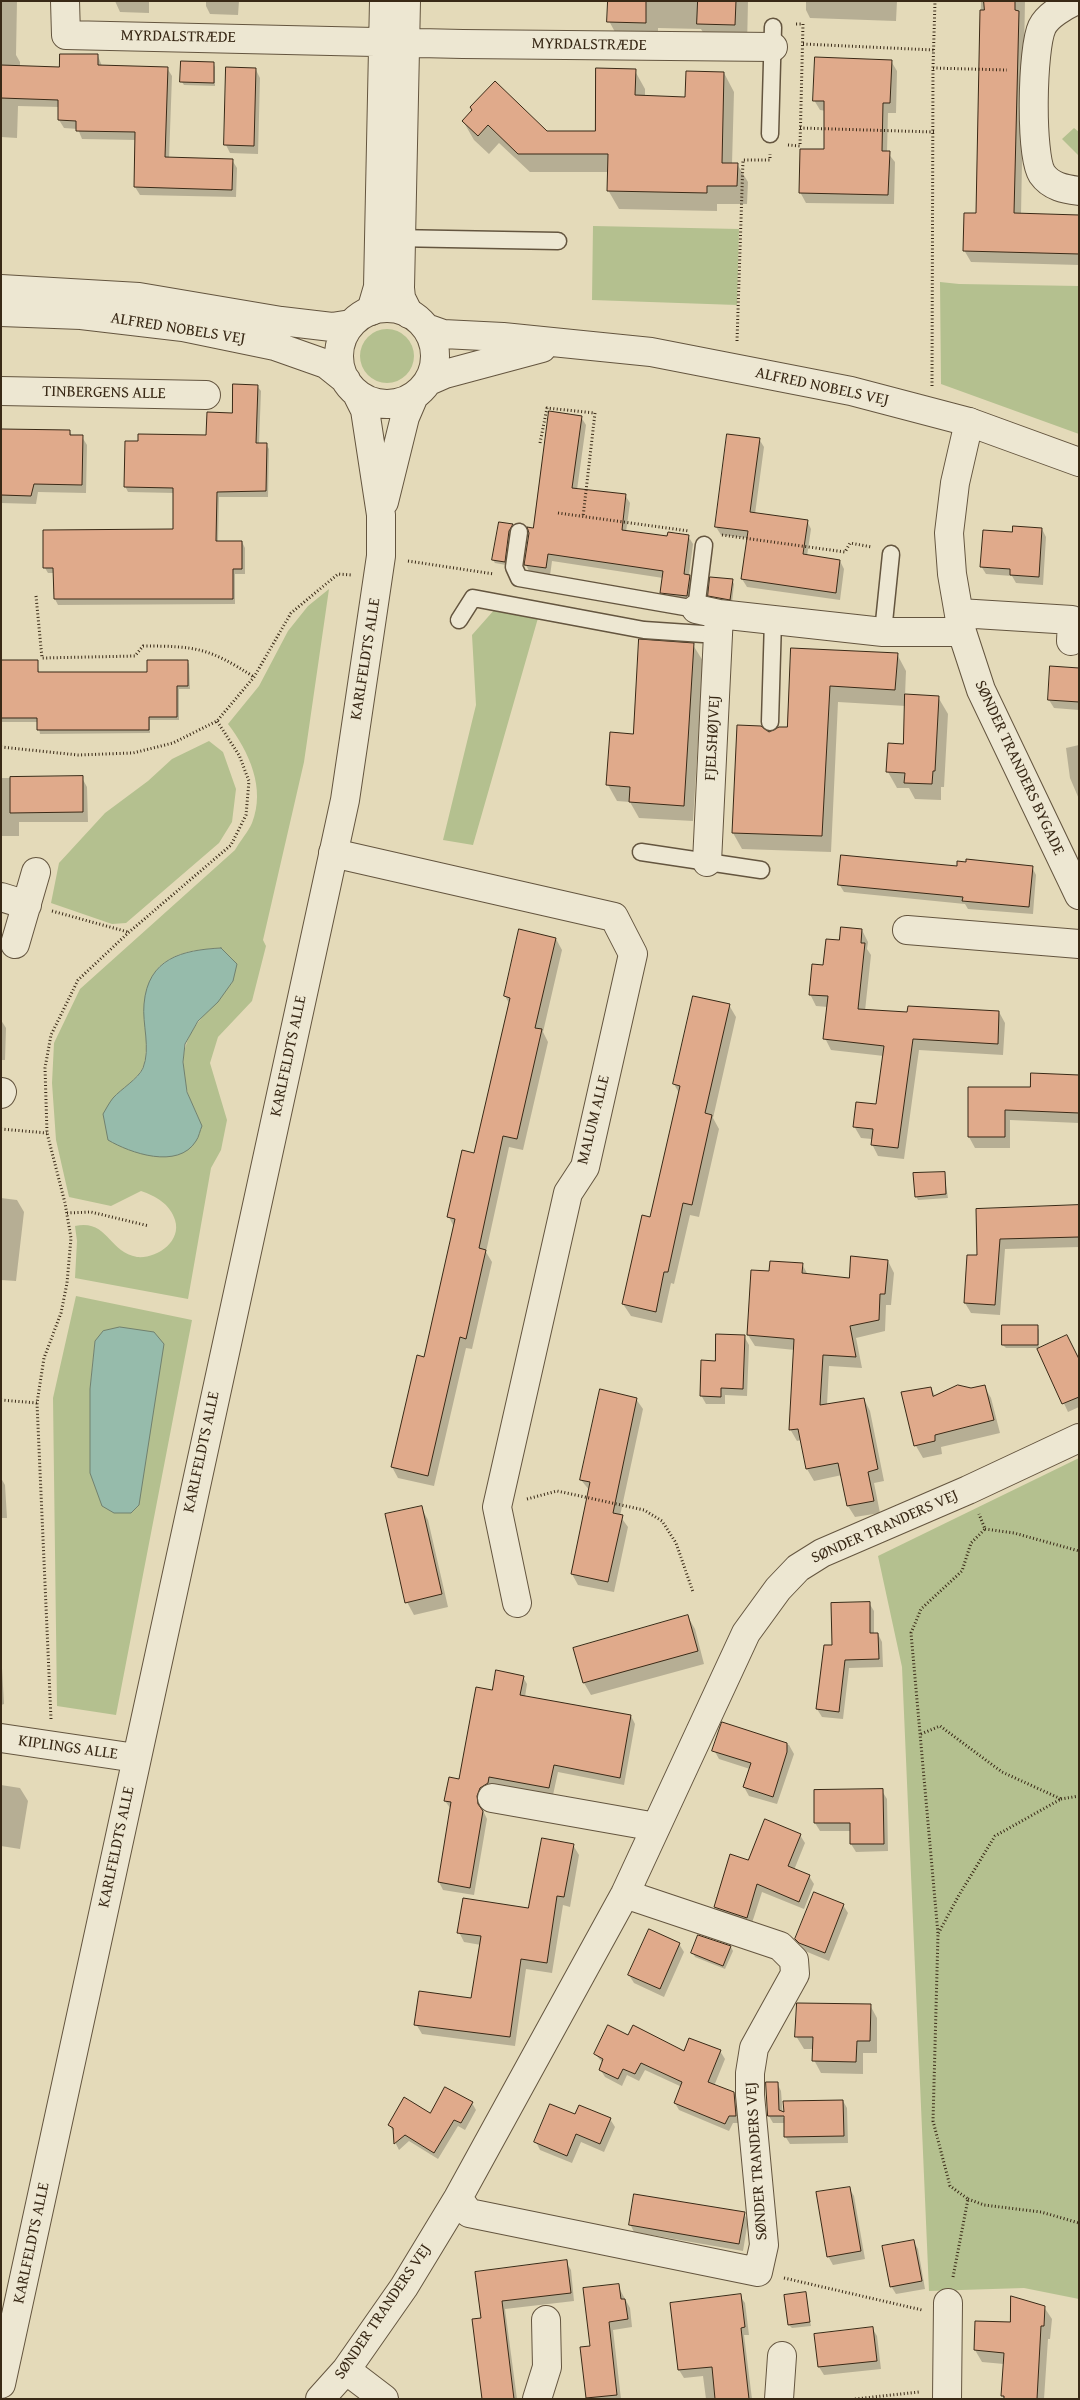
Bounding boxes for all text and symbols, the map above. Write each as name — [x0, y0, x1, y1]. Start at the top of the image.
street label: MYRDALSTRÆDE — [120, 26, 236, 48]
street label: MYRDALSTRÆDE — [531, 34, 647, 56]
street label: ALFRED NOBELS VEJ — [109, 309, 247, 349]
street label: ALFRED NOBELS VEJ — [754, 363, 890, 411]
street label: TINBERGENS ALLE — [42, 382, 166, 404]
street label: KARLFELDTS ALLE — [347, 597, 385, 721]
street label: SØNDER TRANDERS BYGADE — [970, 677, 1068, 859]
street label: FJELSHØJVEJ — [701, 695, 725, 781]
street label: KARLFELDTS ALLE — [267, 994, 311, 1118]
street label: MALUM ALLE — [574, 1073, 614, 1167]
street label: KARLFELDTS ALLE — [180, 1390, 224, 1514]
street label: SØNDER TRANDERS VEJ — [809, 1486, 961, 1568]
street label: KIPLINGS ALLE — [17, 1732, 119, 1764]
street label: KARLFELDTS ALLE — [95, 1785, 139, 1909]
street label: SØNDER TRANDERS VEJ — [742, 2081, 772, 2241]
street label: KARLFELDTS ALLE — [10, 2181, 54, 2305]
street label: SØNDER TRANDERS VEJ — [331, 2241, 435, 2383]

